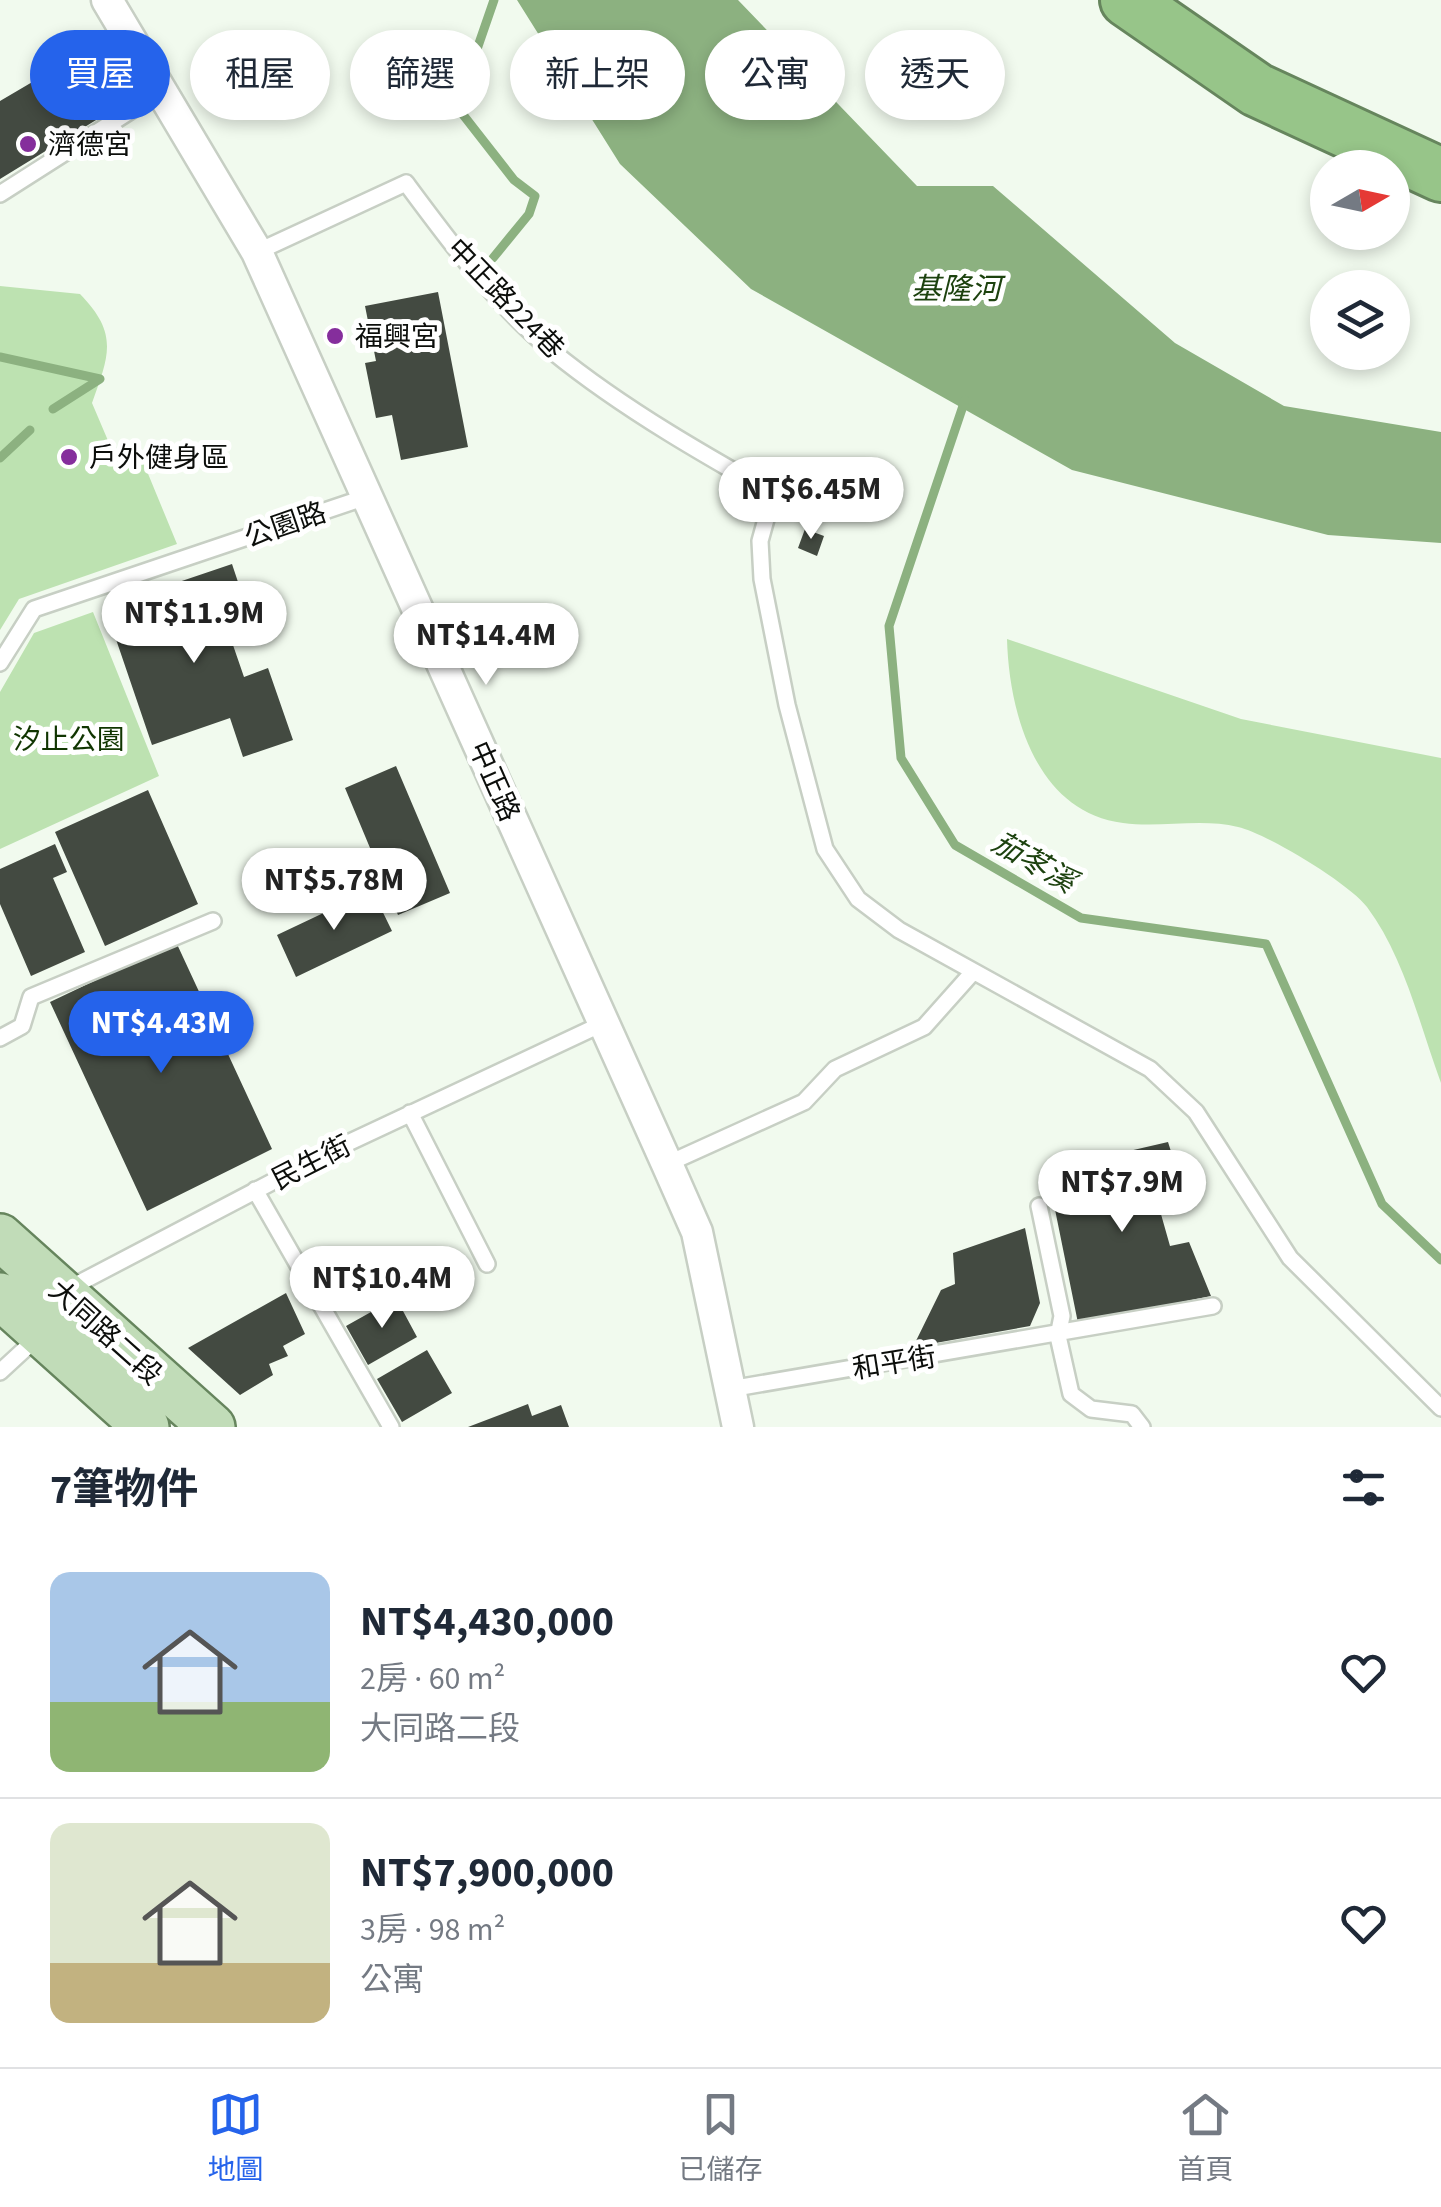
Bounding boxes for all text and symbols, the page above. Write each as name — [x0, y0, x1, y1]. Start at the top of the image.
chip: 買屋 — [30, 30, 170, 120]
chip: 租屋 — [190, 30, 330, 120]
chip: 篩選 — [350, 30, 490, 120]
chip: 新上架 — [510, 30, 685, 120]
chip: 公寓 — [705, 30, 845, 120]
chip: 透天 — [865, 30, 1005, 120]
place label: 濟德宮 — [48, 125, 132, 165]
marker: 濟德宮 — [17, 133, 39, 155]
north arrow — [1310, 150, 1410, 250]
map controls — [1310, 150, 1410, 370]
street label: 中正路224巷 — [437, 230, 573, 368]
water label: 基隆河 — [911, 268, 1006, 311]
button: layers — [1310, 270, 1410, 370]
place label: 福興宮 — [355, 317, 439, 357]
marker: 福興宮 — [324, 325, 346, 347]
place label: 戶外健身區 — [89, 438, 229, 478]
marker: 戶外健身區 — [58, 446, 80, 468]
pin: NT$6.45M — [708, 457, 914, 542]
text: NT$6.45M — [741, 466, 881, 512]
street label: 公園路 — [239, 492, 332, 558]
pin: NT$11.9M — [91, 581, 297, 666]
text: NT$11.9M — [124, 590, 264, 636]
pin: NT$14.4M — [383, 603, 589, 688]
text: NT$14.4M — [416, 612, 556, 658]
park label: 汐止公園 — [13, 720, 125, 760]
street label: 中正路 — [459, 735, 529, 828]
water label: 茄苳溪 — [984, 821, 1087, 906]
pin: NT$5.78M — [231, 848, 437, 933]
text: NT$5.78M — [264, 857, 404, 903]
pin: NT$4.43M — [58, 991, 264, 1076]
text: NT$4.43M — [91, 1000, 231, 1046]
street label: 民生街 — [265, 1126, 358, 1200]
pin: NT$7.9M — [1030, 1150, 1214, 1235]
text: NT$7.9M — [1060, 1159, 1184, 1205]
pin: NT$10.4M — [279, 1246, 485, 1331]
text: NT$10.4M — [312, 1255, 452, 1301]
street label: 大同路二段 — [40, 1271, 171, 1394]
street label: 和平街 — [850, 1337, 939, 1389]
text: 7筆物件 — [50, 1460, 198, 1520]
icon: filters — [1336, 1460, 1391, 1515]
text: NT$4,430,000 — [360, 1592, 614, 1652]
icon: home — [130, 1612, 250, 1732]
icon: heart — [1336, 1645, 1391, 1700]
text: 2房 · 60 m² — [360, 1656, 505, 1702]
text: 大同路二段 — [360, 1706, 520, 1752]
text: NT$7,900,000 — [360, 1843, 614, 1903]
icon: home — [130, 1863, 250, 1983]
icon: heart — [1336, 1896, 1391, 1951]
text: 3房 · 98 m² — [360, 1907, 505, 1953]
text: 公寓 — [360, 1957, 424, 2003]
tab: 地圖 — [207, 2087, 264, 2190]
tab: 已儲存 — [678, 2087, 763, 2190]
tab: 首頁 — [1177, 2087, 1234, 2190]

